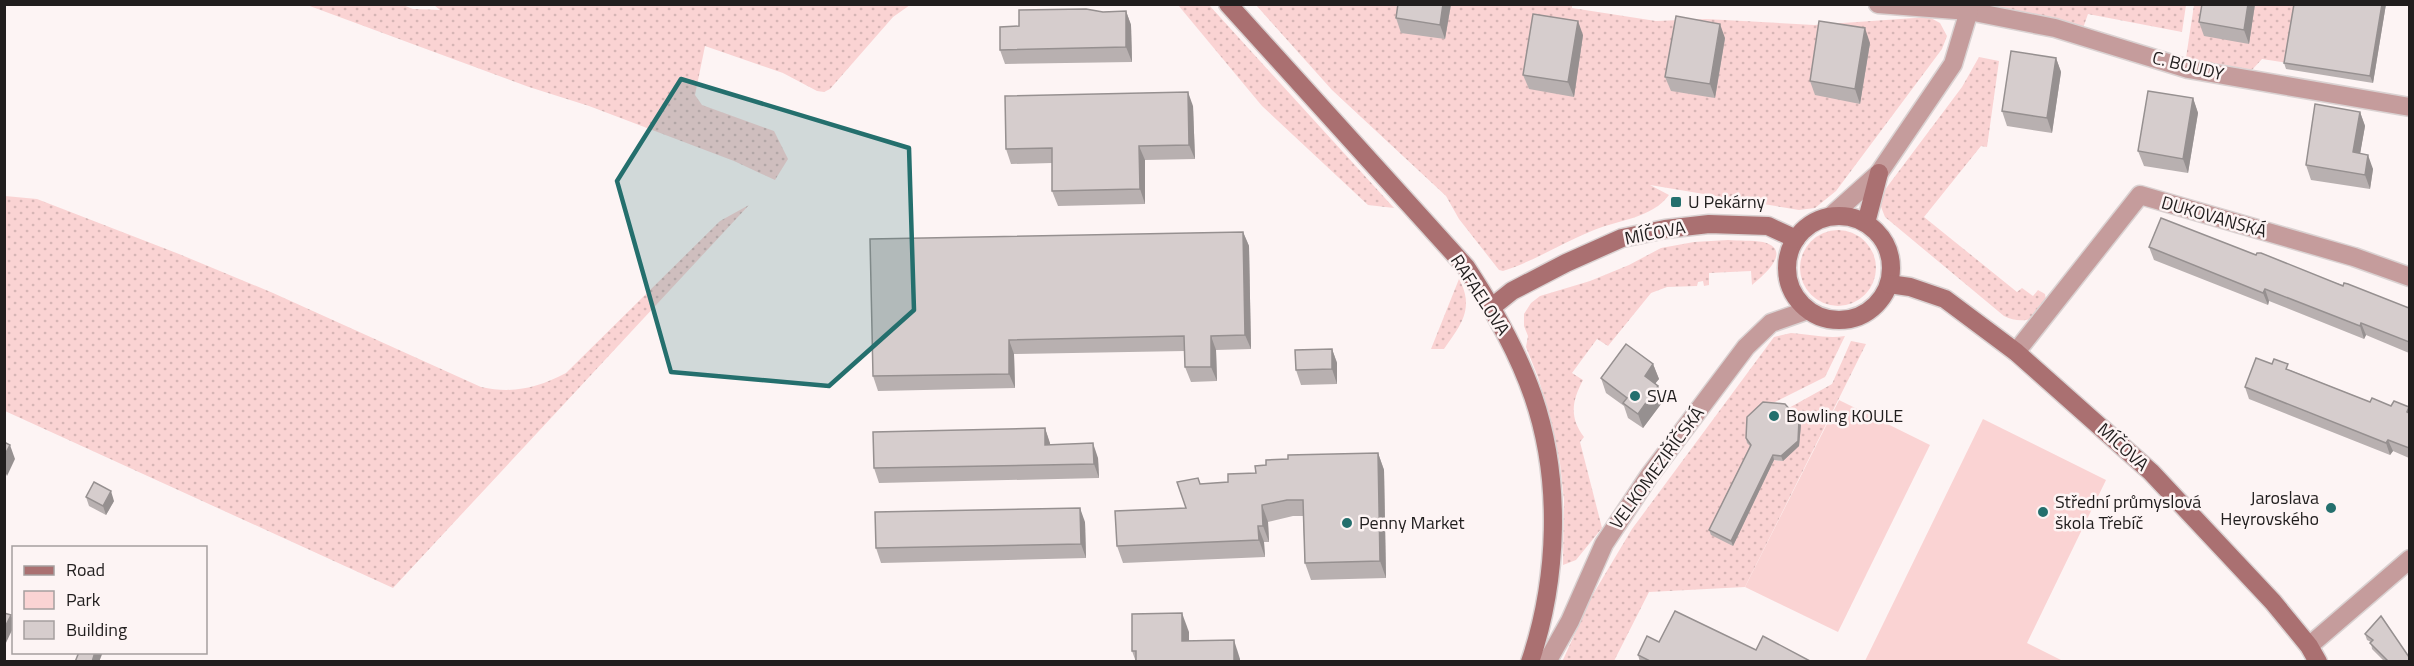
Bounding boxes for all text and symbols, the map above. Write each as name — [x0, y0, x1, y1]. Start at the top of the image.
street label: C. BOUDY — [2149, 44, 2227, 88]
place label: U Pekárny — [1688, 188, 1766, 215]
street label: DUKOVANSKÁ — [2158, 189, 2270, 245]
marker: U Pekárny — [1669, 195, 1683, 209]
street label: MÍČOVA — [1622, 213, 1688, 252]
street label: RAFAELOVA — [1444, 249, 1517, 341]
place label: SVA — [1647, 382, 1678, 409]
marker: SVA — [1628, 389, 1642, 403]
street label: VELKOMEZIŘÍČSKÁ — [1603, 400, 1711, 535]
place label: Bowling KOULE — [1786, 402, 1903, 429]
marker: Bowling KOULE — [1767, 409, 1781, 423]
street label: MÍČOVA — [2091, 416, 2155, 477]
place label: Jaroslava Heyrovského — [2220, 484, 2319, 532]
place label: Střední průmyslová škola Třebíč — [2055, 488, 2201, 536]
marker: Jaroslava Heyrovského — [2324, 501, 2338, 515]
marker: Střední průmyslová škola Třebíč — [2036, 505, 2050, 519]
place label: Penny Market — [1359, 509, 1465, 536]
marker: Penny Market — [1340, 516, 1354, 530]
legend — [12, 546, 207, 654]
text: Road — [66, 556, 105, 583]
text: Park — [66, 586, 101, 613]
text: Building — [66, 616, 127, 643]

